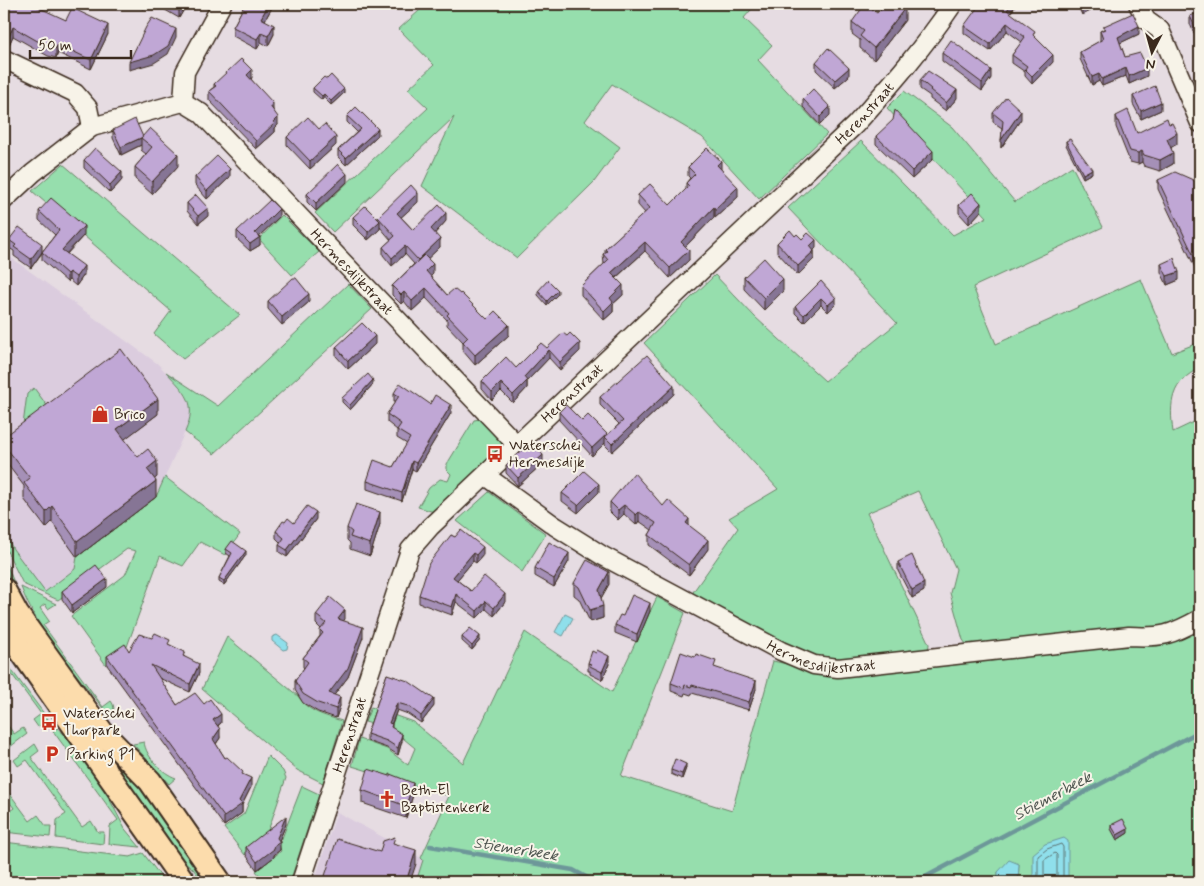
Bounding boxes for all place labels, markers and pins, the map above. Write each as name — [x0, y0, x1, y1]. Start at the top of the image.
shop icon: Brico — [90, 404, 110, 424]
place label: Brico — [114, 405, 145, 425]
place label: Waterschei Hermesdijk — [509, 436, 585, 473]
bus stop icon: Waterschei Hermesdijk — [485, 444, 505, 464]
place label: Waterschei Thorpark — [63, 704, 135, 741]
bus stop icon: Waterschei Thorpark — [39, 712, 59, 732]
parking icon: Parking P1 — [42, 744, 62, 764]
place label: Parking P1 — [66, 745, 134, 766]
place label: Beth-El Baptistenkerk — [401, 781, 490, 818]
church icon: Beth-El Baptistenkerk — [377, 789, 397, 809]

